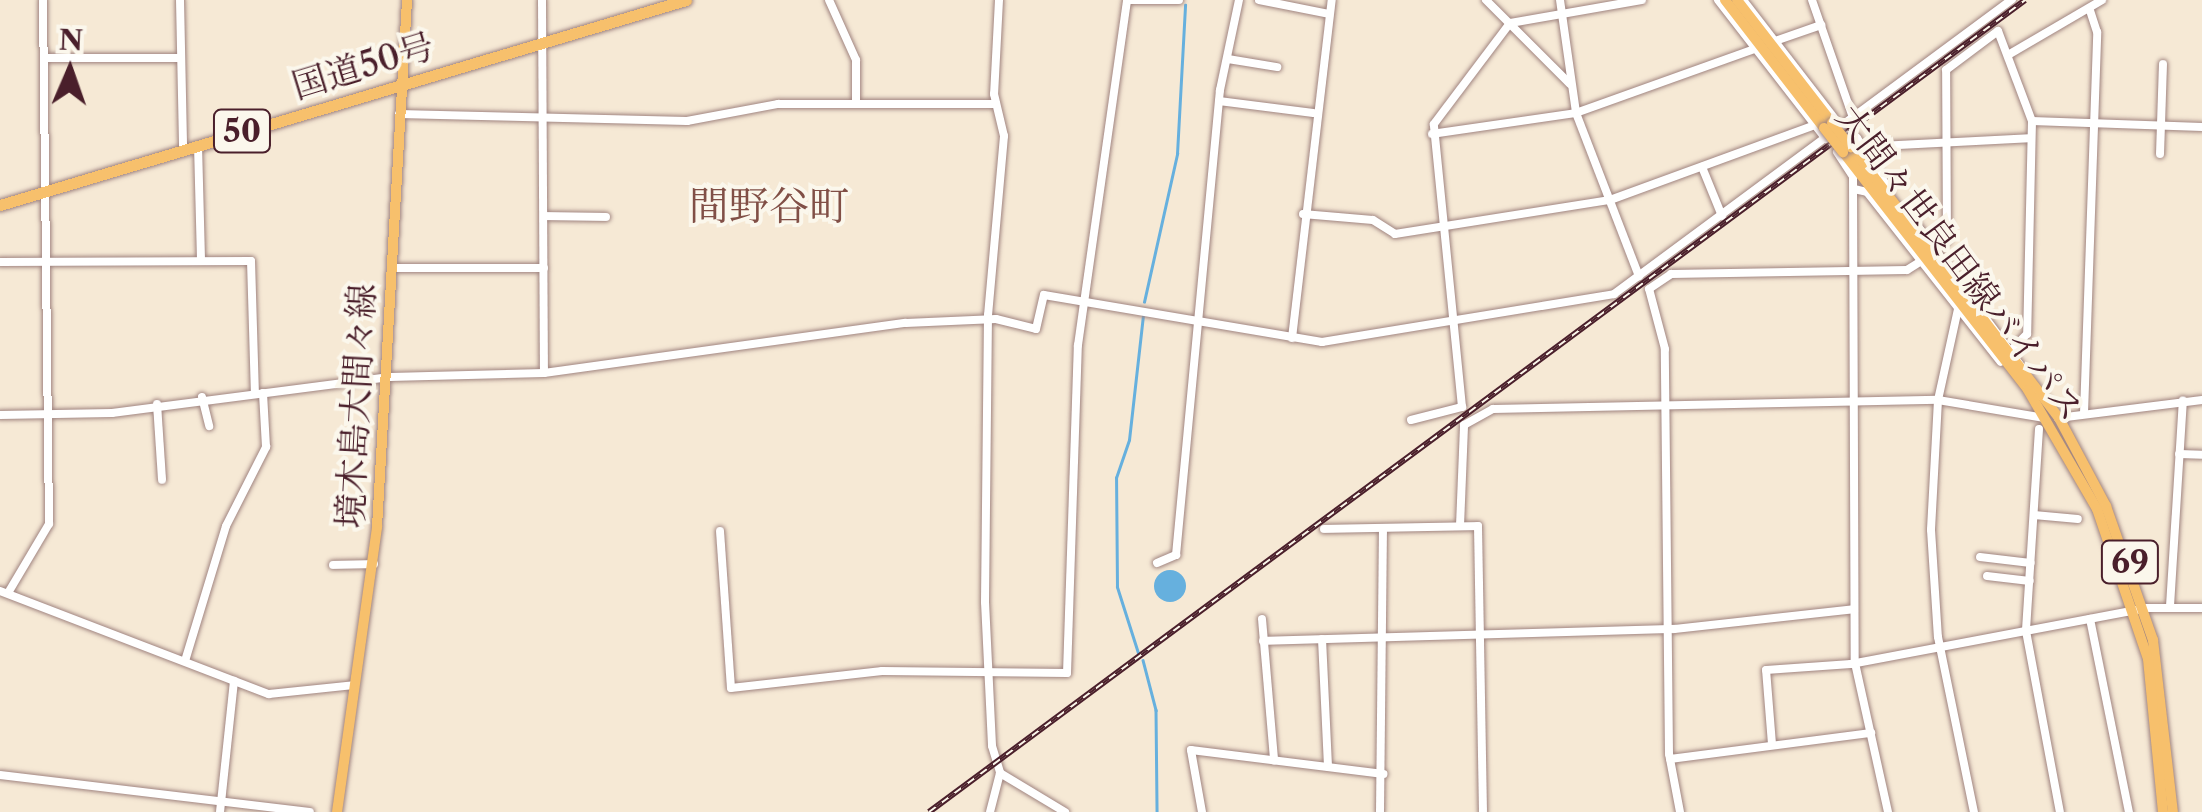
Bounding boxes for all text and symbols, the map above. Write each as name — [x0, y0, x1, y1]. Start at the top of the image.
north arrow — [20, 20, 120, 120]
text: N — [58, 23, 84, 57]
street label: 国道50号 — [287, 25, 439, 107]
street label: 大間々世良田線バイパス — [1827, 97, 2093, 429]
road number: 50 — [212, 104, 272, 158]
district label: 間野谷町 — [689, 182, 849, 230]
street label: 境木島大間々線 — [329, 283, 383, 529]
road number: 69 — [2100, 535, 2160, 589]

